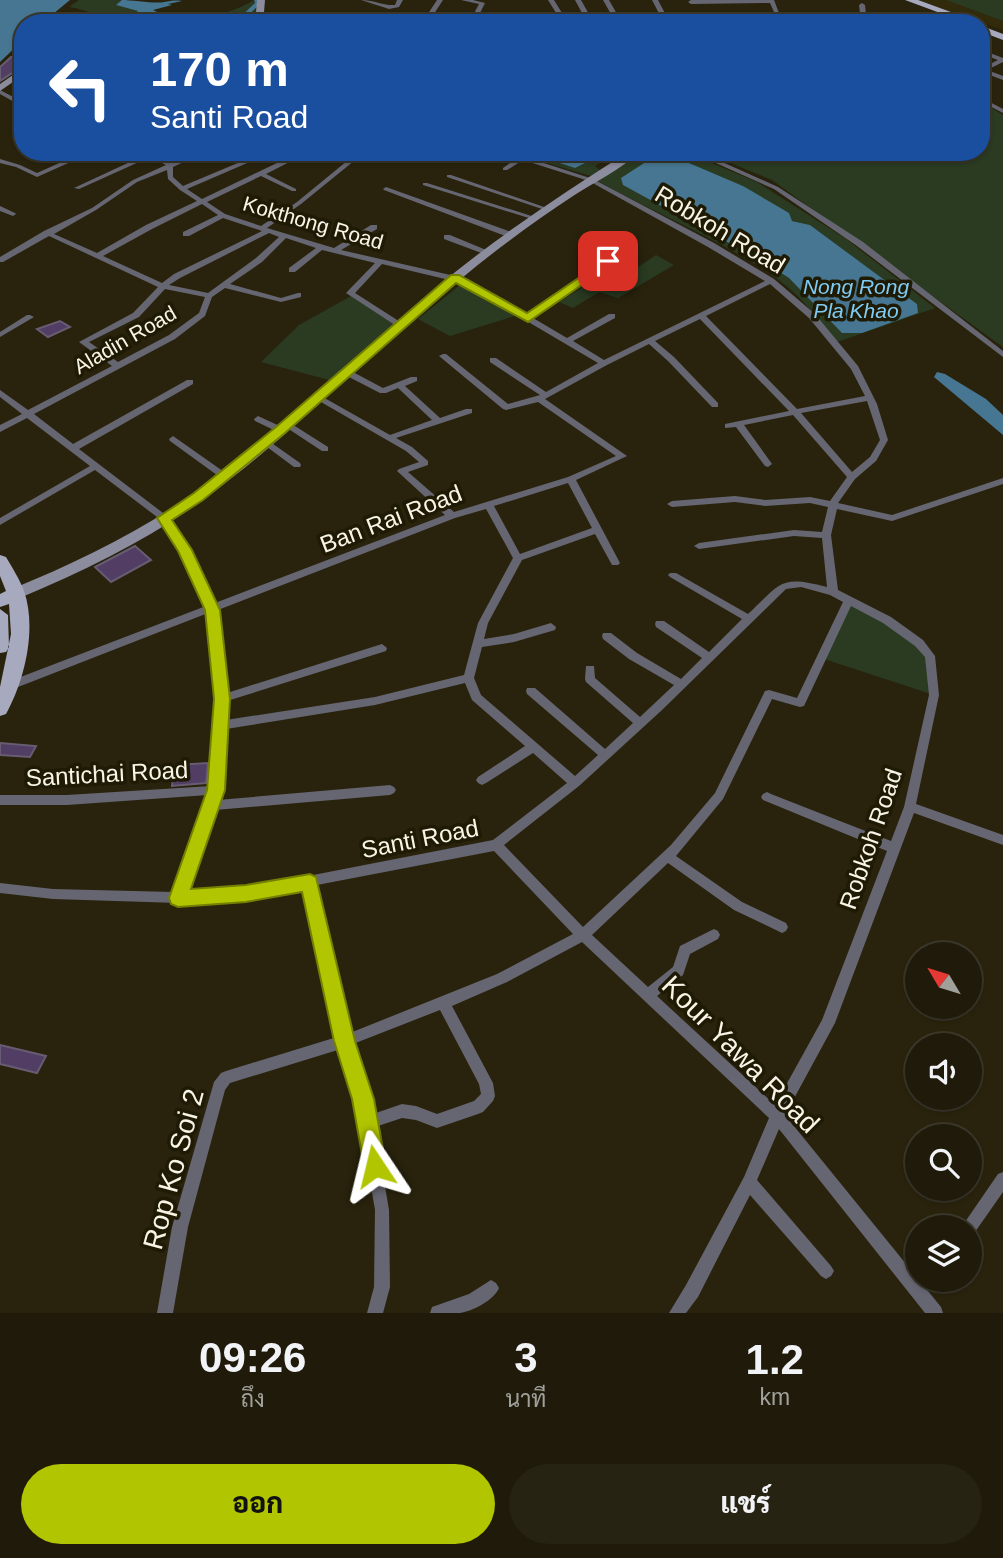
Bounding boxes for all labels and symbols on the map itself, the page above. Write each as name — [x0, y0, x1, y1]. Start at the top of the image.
street label: Robkoh Road — [650, 180, 790, 279]
street label: Kokthong Road — [240, 192, 386, 254]
pin — [578, 231, 638, 291]
water label: Nong Rong Pla Khao — [803, 275, 909, 322]
street label: Aladin Road — [69, 301, 180, 378]
street label: Ban Rai Road — [316, 479, 465, 558]
street label: Santichai Road — [25, 756, 189, 791]
street label: Robkoh Road — [834, 765, 907, 913]
street label: Santi Road — [359, 814, 481, 863]
north arrow — [905, 942, 982, 1018]
street label: Kour Yawa Road — [656, 969, 826, 1139]
street label: Rop Ko Soi 2 — [137, 1085, 210, 1253]
position arrow — [338, 1129, 412, 1203]

